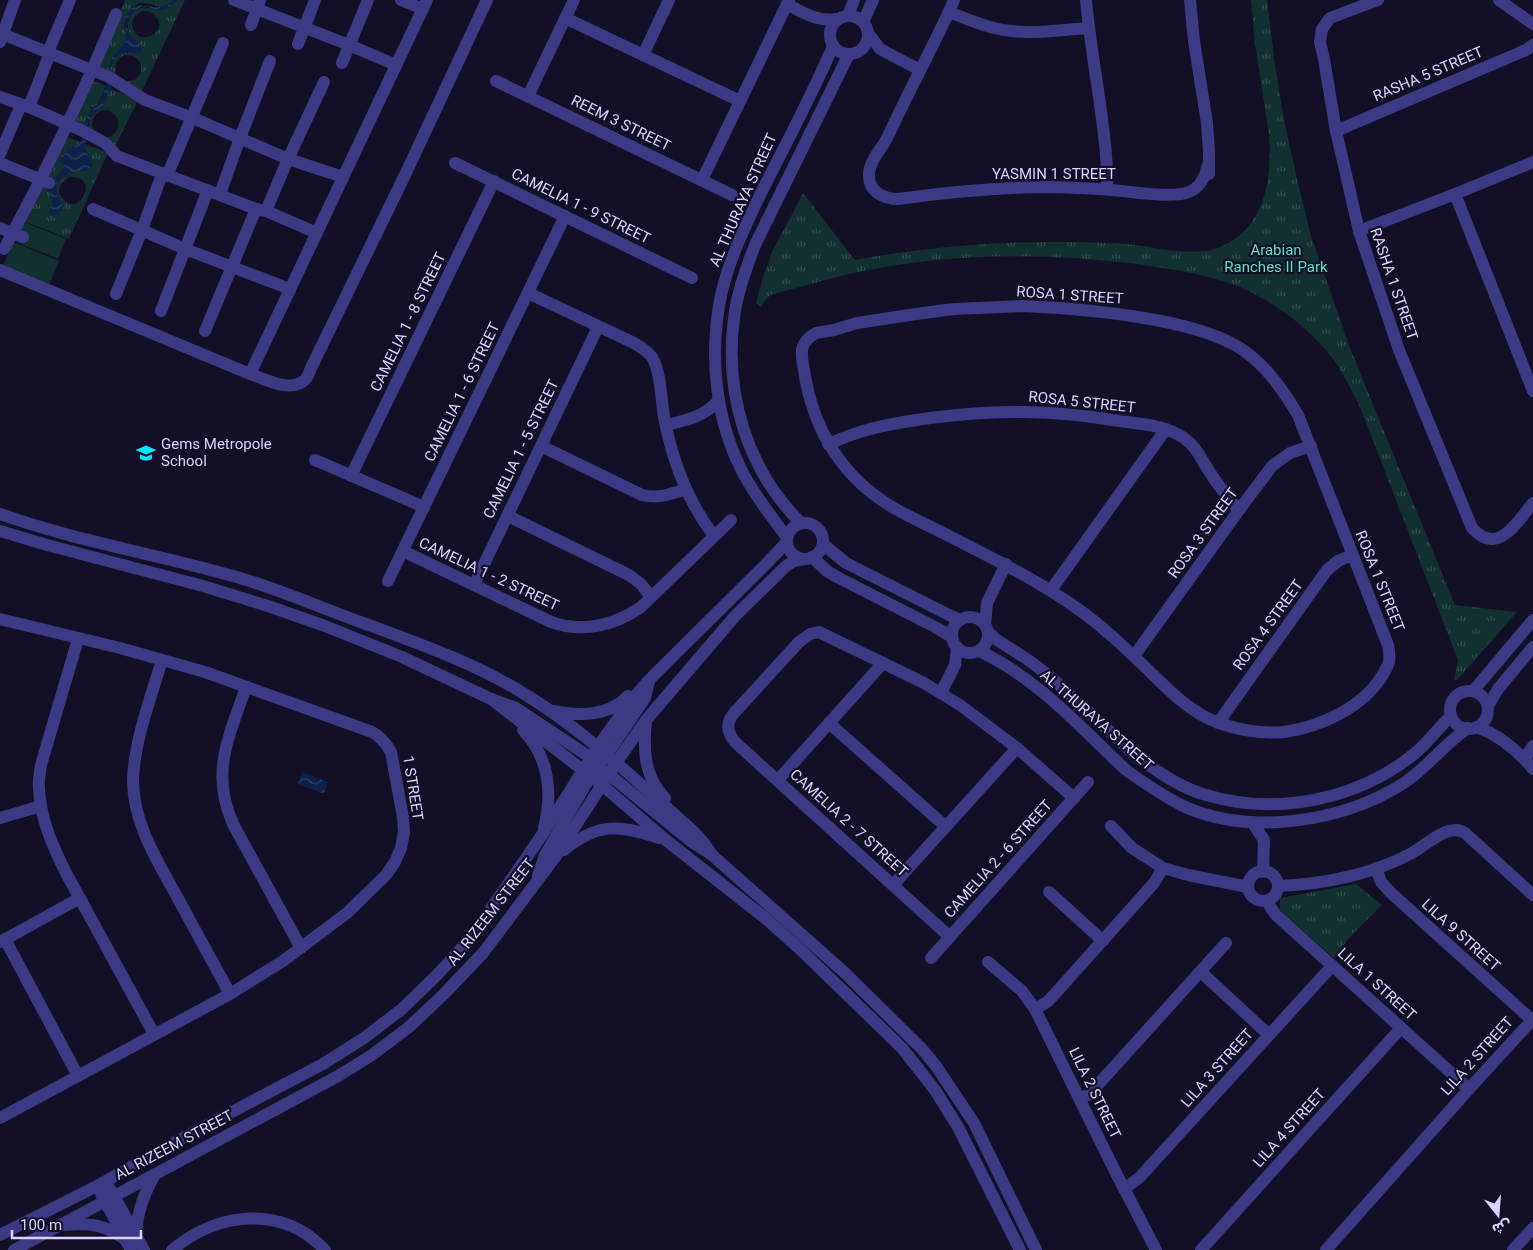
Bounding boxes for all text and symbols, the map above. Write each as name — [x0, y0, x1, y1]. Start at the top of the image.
street label: RASHA 5 STREET — [1370, 43, 1486, 105]
street label: REEM 3 STREET — [568, 91, 674, 155]
street label: AL THURAYA STREET — [705, 130, 781, 269]
street label: CAMELIA 1 - 9 STREET — [509, 165, 653, 248]
street label: YASMIN 1 STREET — [992, 165, 1116, 183]
street label: RASHA 1 STREET — [1366, 225, 1422, 343]
park label: Arabian Ranches II Park — [1224, 241, 1328, 276]
street label: CAMELIA 1 - 8 STREET — [367, 250, 450, 394]
street label: ROSA 1 STREET — [1016, 282, 1124, 308]
street label: CAMELIA 1 - 6 STREET — [421, 320, 504, 464]
street label: CAMELIA 1 - 5 STREET — [480, 377, 563, 521]
street label: ROSA 5 STREET — [1028, 387, 1136, 417]
place label: Gems Metropole School — [161, 435, 272, 470]
school or university icon: Gems Metropole School — [135, 442, 157, 464]
street label: ROSA 3 STREET — [1164, 484, 1242, 582]
street label: ROSA 1 STREET — [1352, 528, 1408, 634]
street label: CAMELIA 1 - 2 STREET — [416, 534, 562, 614]
street label: ROSA 4 STREET — [1229, 576, 1307, 674]
street label: AL THURAYA STREET — [1037, 666, 1157, 774]
street label: 1 STREET — [399, 754, 427, 822]
street label: CAMELIA 2 - 7 STREET — [786, 765, 912, 881]
street label: CAMELIA 2 - 6 STREET — [940, 796, 1056, 922]
street label: AL RIZEEM STREET — [444, 855, 538, 969]
street label: LILA 9 STREET — [1418, 895, 1504, 975]
street label: LILA 1 STREET — [1334, 944, 1420, 1024]
street label: LILA 2 STREET — [1437, 1013, 1517, 1099]
street label: LILA 3 STREET — [1177, 1025, 1257, 1111]
street label: LILA 2 STREET — [1065, 1044, 1125, 1142]
street label: LILA 4 STREET — [1249, 1085, 1329, 1171]
street label: AL RIZEEM STREET — [112, 1106, 236, 1184]
north arrow — [1473, 1190, 1523, 1240]
scale bar — [12, 1208, 141, 1240]
text: 100 m — [20, 1216, 62, 1234]
text: ش — [1490, 1217, 1513, 1238]

